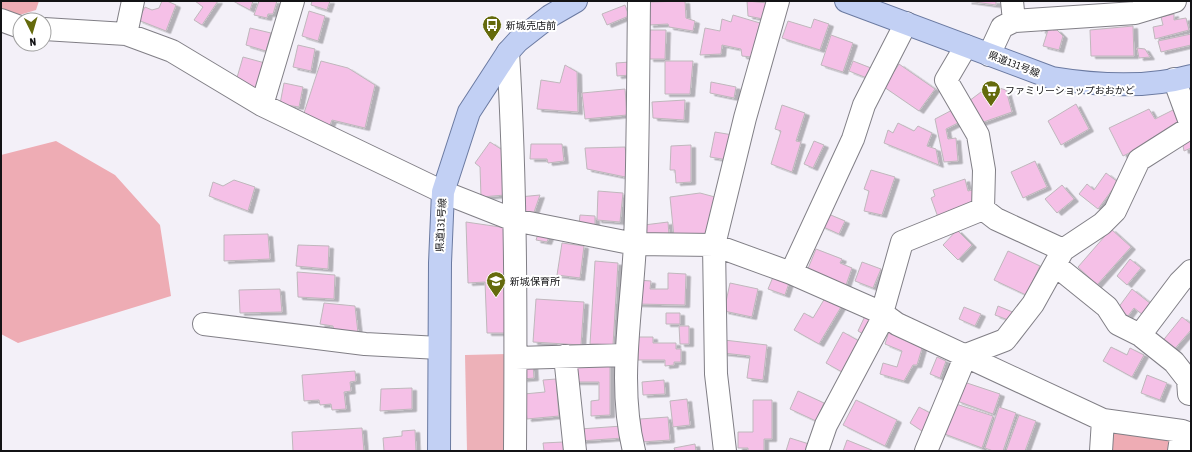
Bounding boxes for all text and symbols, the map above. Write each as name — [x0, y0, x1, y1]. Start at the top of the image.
north arrow — [12, 12, 52, 52]
bus stop icon: 新城売店前 — [481, 14, 503, 42]
place label: 新城売店前 — [506, 20, 556, 31]
text: N — [29, 36, 37, 48]
street label: 県道131号線 — [987, 49, 1041, 79]
supermarket icon: ファミリーショップおおかど — [980, 79, 1002, 107]
place label: ファミリーショップおおかど — [1005, 85, 1135, 96]
street label: 県道131号線 — [434, 198, 448, 252]
school or university icon: 新城保育所 — [485, 270, 507, 298]
place label: 新城保育所 — [510, 276, 560, 287]

